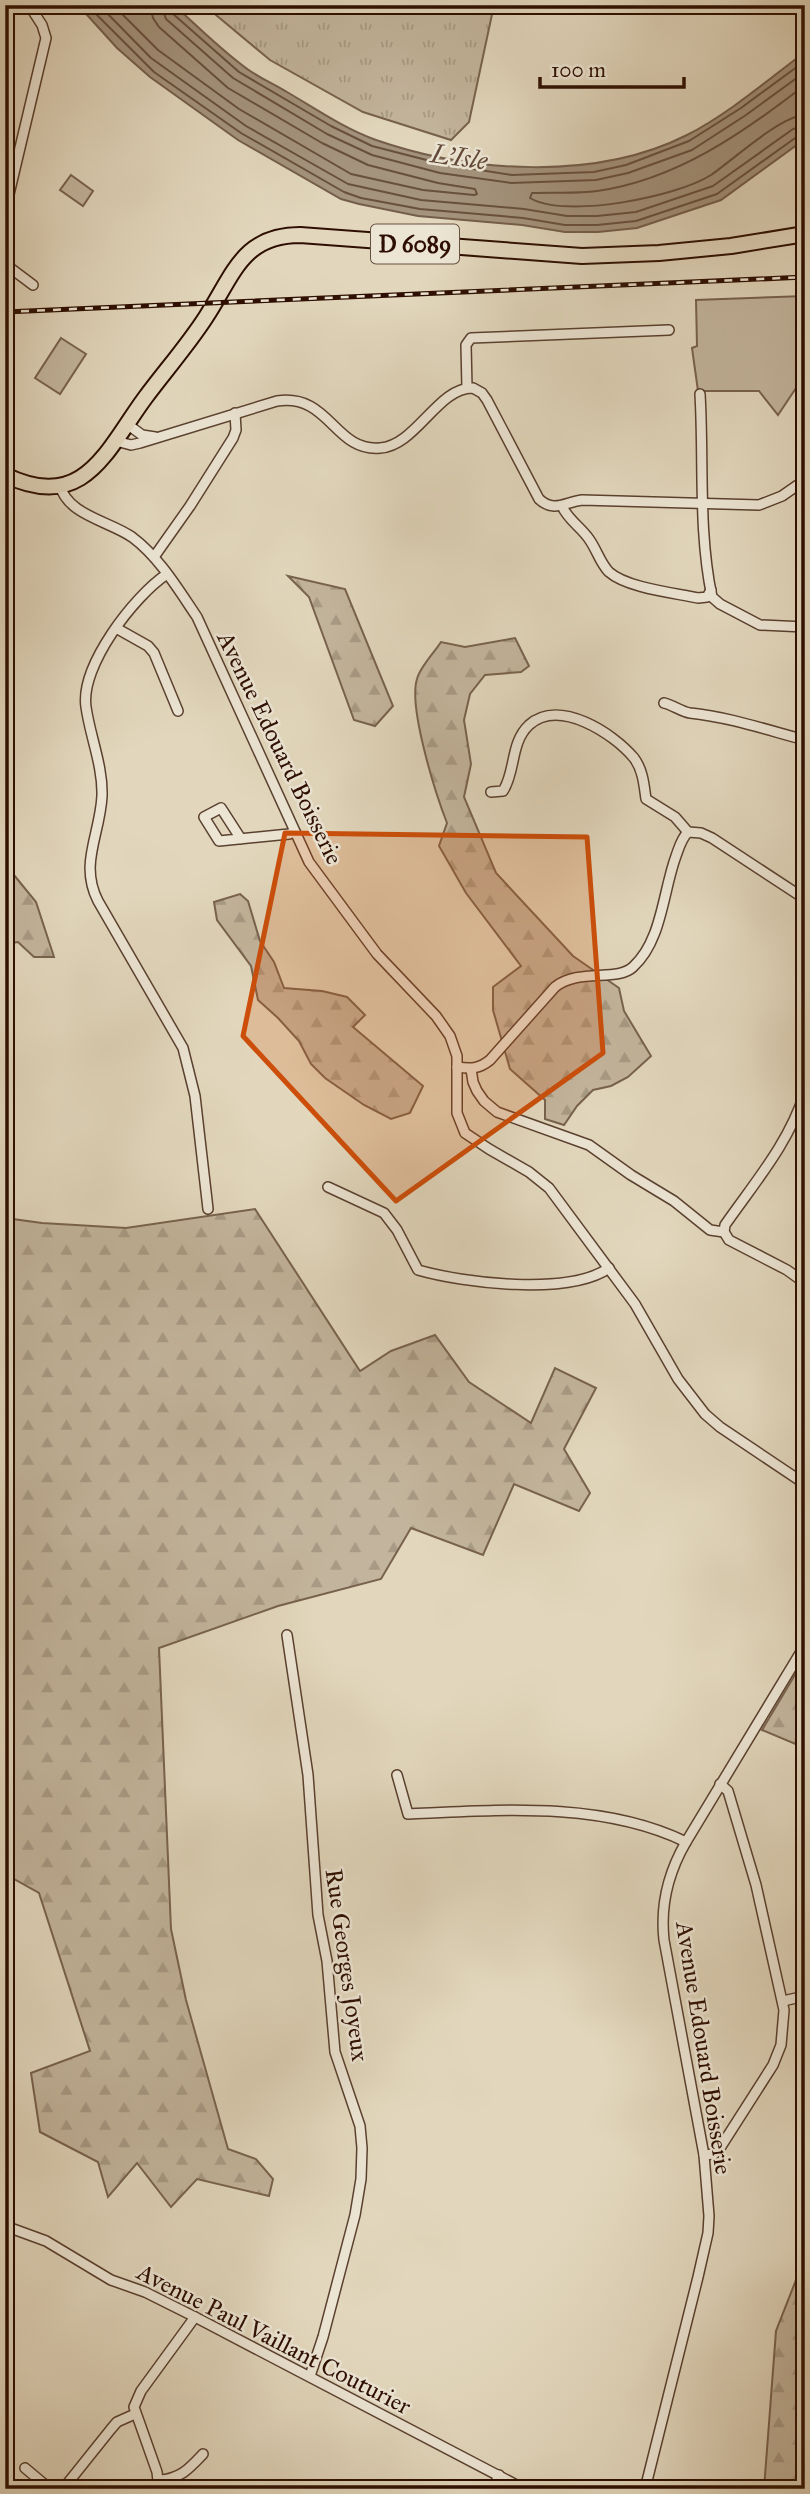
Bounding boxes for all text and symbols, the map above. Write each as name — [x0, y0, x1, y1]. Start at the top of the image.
scale bar — [540, 46, 684, 90]
text: 100 m — [551, 57, 606, 83]
water label: L'Isle — [428, 137, 491, 177]
road number: D 6089 — [371, 224, 459, 264]
street label: Avenue Edouard Boisserie — [210, 626, 349, 869]
street label: Rue Georges Joyeux — [319, 1867, 375, 2064]
street label: Avenue Edouard Boisserie — [669, 1918, 739, 2177]
street label: Avenue Paul Vaillant Couturier — [131, 2256, 416, 2421]

